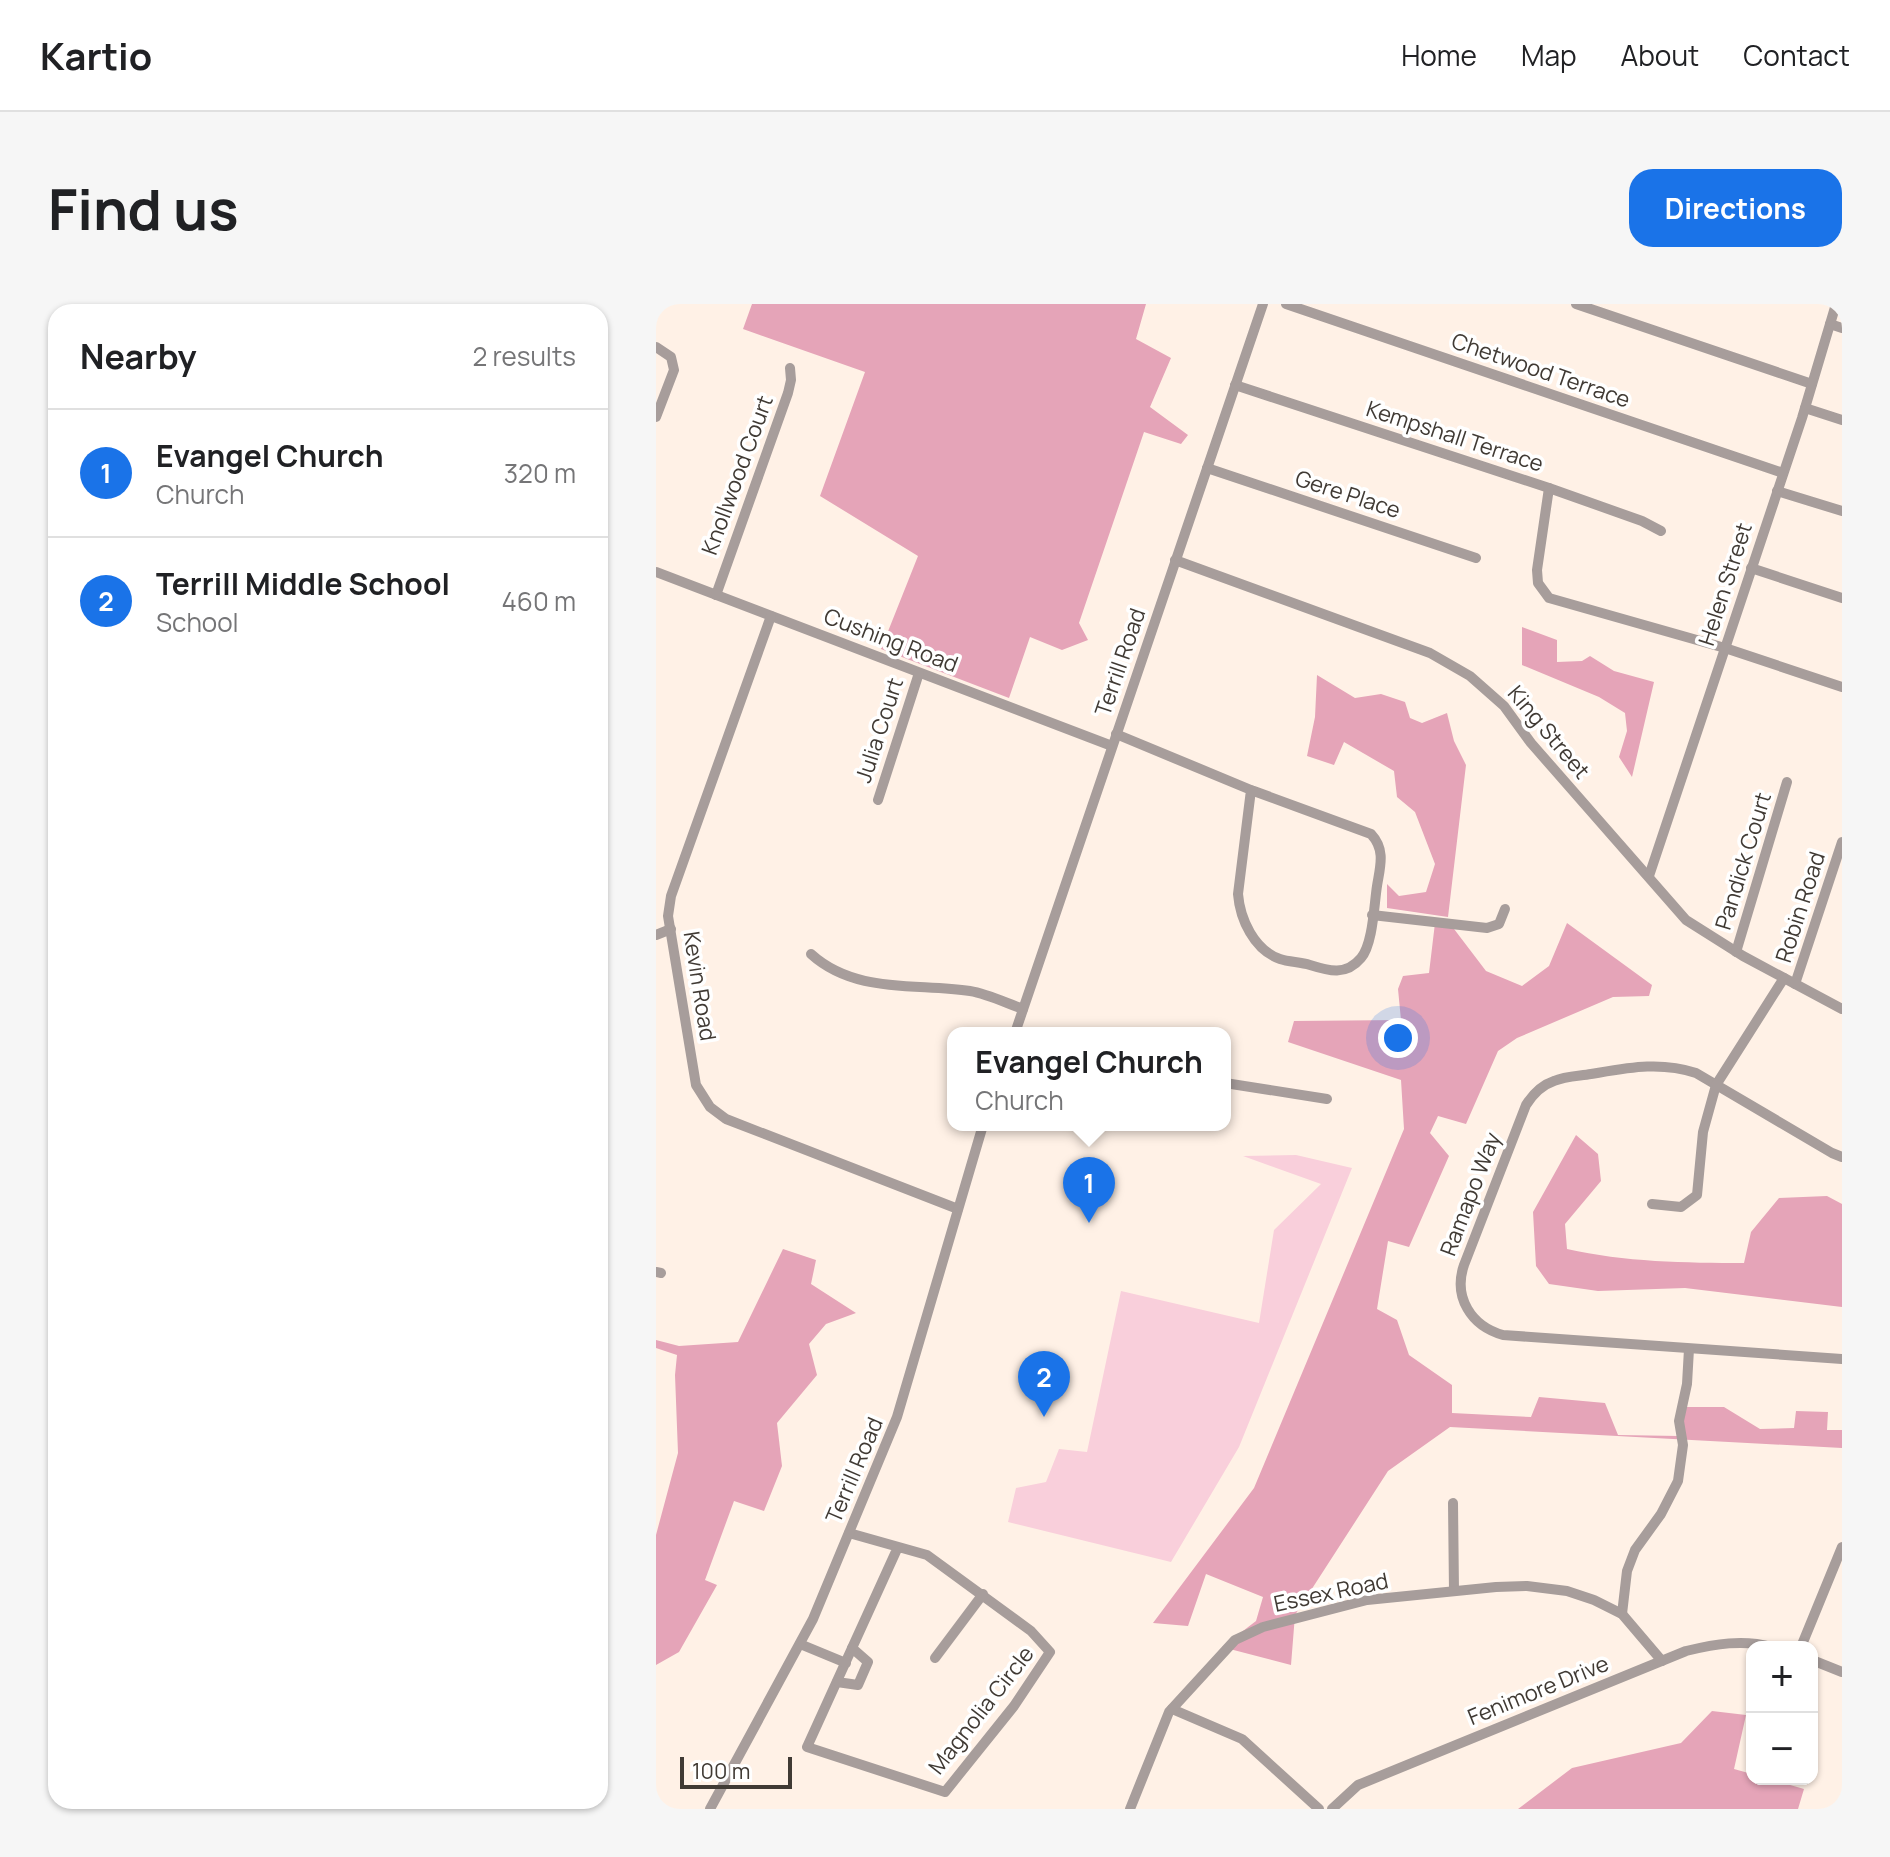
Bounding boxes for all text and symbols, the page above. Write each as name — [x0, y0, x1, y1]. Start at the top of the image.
text: Kartio — [40, 29, 152, 81]
text: Home — [1401, 36, 1477, 74]
text: Map — [1521, 36, 1577, 74]
text: About — [1621, 36, 1699, 74]
text: Contact — [1743, 36, 1850, 74]
button: Directions — [1629, 169, 1842, 247]
text: Find us — [48, 170, 239, 247]
street label: Chetwood Terrace — [1448, 325, 1634, 415]
text: Nearby — [80, 333, 196, 379]
text: 2 results — [472, 338, 576, 374]
street label: Knollwood Court — [694, 391, 780, 559]
street label: Kempshall Terrace — [1363, 393, 1547, 479]
text: Evangel Church — [156, 435, 384, 476]
text: 1 — [100, 455, 112, 491]
text: 320 m — [504, 455, 576, 491]
street label: Gere Place — [1292, 463, 1404, 525]
text: Church — [156, 476, 244, 512]
street label: Helen Street — [1691, 518, 1759, 649]
text: Terrill Middle School — [156, 563, 450, 604]
text: 2 — [98, 583, 114, 619]
text: 460 m — [501, 583, 576, 619]
street label: Cushing Road — [820, 601, 962, 679]
text: School — [156, 604, 239, 640]
street label: Terrill Road — [1088, 604, 1152, 720]
street label: Julia Court — [848, 673, 910, 786]
street label: King Street — [1501, 679, 1597, 785]
street label: Pandick Court — [1708, 788, 1778, 933]
street label: Robin Road — [1768, 848, 1832, 966]
street label: Kevin Road — [677, 929, 723, 1043]
your location — [1378, 1018, 1418, 1058]
popup — [947, 1027, 1231, 1131]
text: Evangel Church — [975, 1041, 1203, 1082]
text: Church — [975, 1082, 1064, 1118]
street label: Ramapo Way — [1433, 1128, 1507, 1260]
pin: 1 — [1063, 1157, 1115, 1223]
pin: 2 — [1018, 1351, 1070, 1417]
street label: Terrill Road — [818, 1413, 890, 1527]
street label: Essex Road — [1271, 1565, 1391, 1619]
street label: Magnolia Circle — [921, 1640, 1041, 1780]
map controls — [1746, 1641, 1818, 1785]
button: + — [1746, 1641, 1818, 1713]
street label: Fenimore Drive — [1463, 1648, 1613, 1732]
button: − — [1746, 1713, 1818, 1785]
scale bar — [680, 1753, 792, 1789]
text: 100 m — [692, 1756, 750, 1786]

